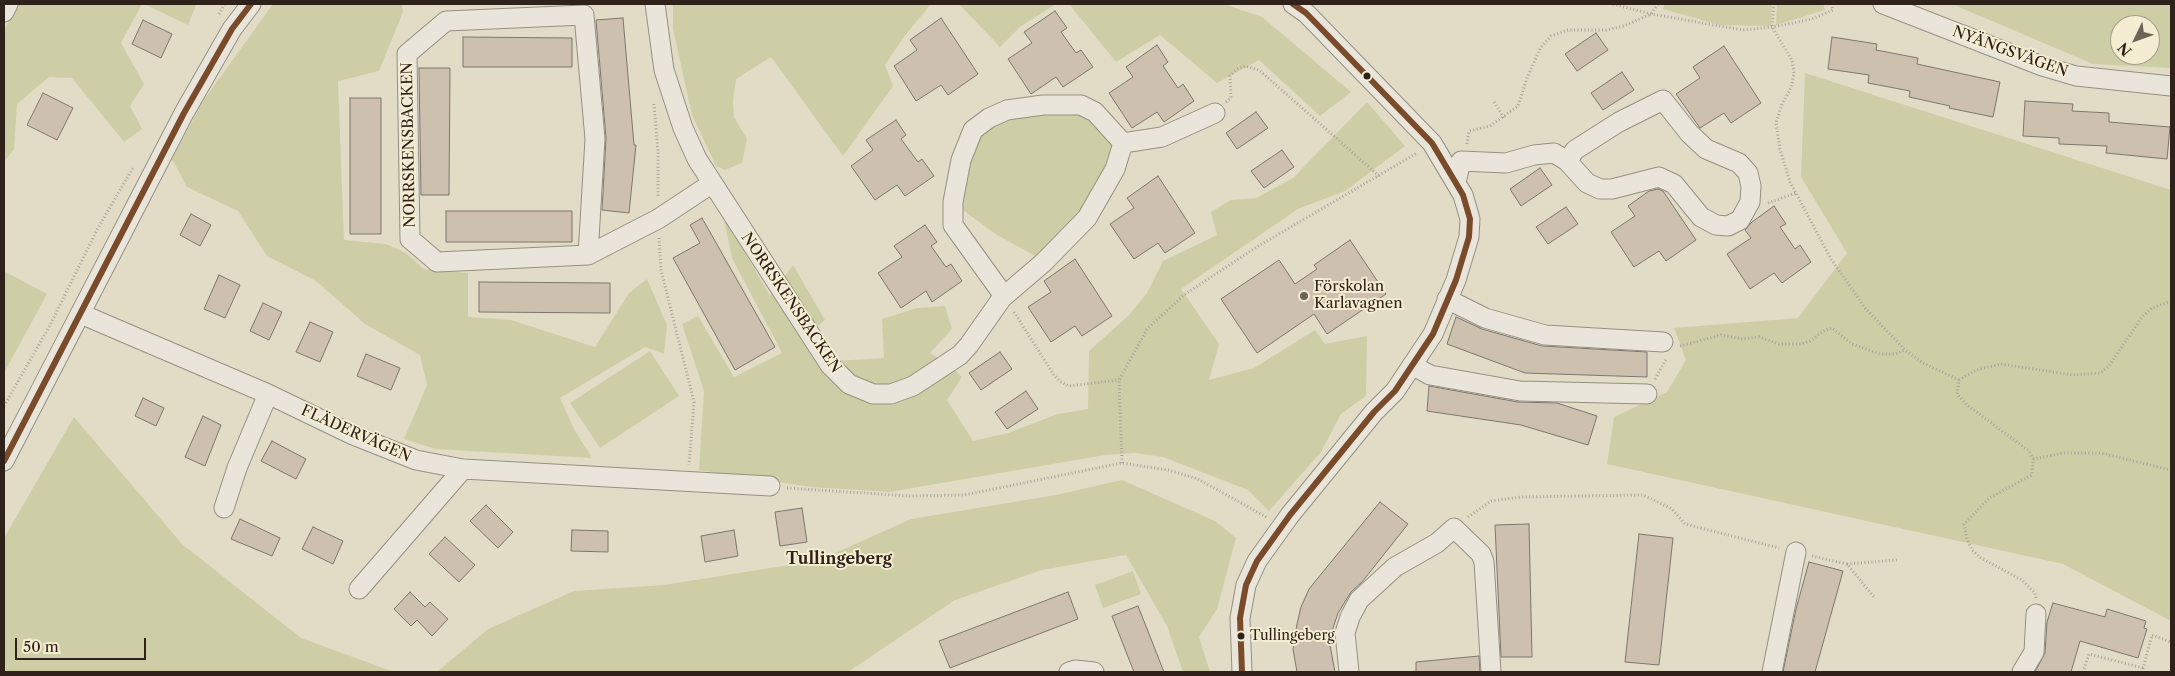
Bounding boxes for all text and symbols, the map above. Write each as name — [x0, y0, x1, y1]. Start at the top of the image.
north arrow — [2110, 15, 2160, 65]
street label: NYÄNGSVÄGEN — [1950, 23, 2070, 81]
text: N — [2114, 39, 2135, 60]
street label: NORRSKENSBACKEN — [399, 62, 419, 228]
unlabelled marker — [1362, 71, 1372, 81]
street label: NORRSKENSBACKEN — [737, 229, 845, 377]
place label: Förskolan Karlavagnen — [1314, 278, 1403, 313]
marker: Förskolan Karlavagnen — [1298, 290, 1310, 302]
street label: FLÄDERVÄGEN — [298, 402, 414, 466]
district label: Tullingeberg — [786, 549, 892, 569]
scale bar — [18, 628, 149, 660]
place label: Tullingeberg — [1250, 628, 1335, 644]
marker: Tullingeberg — [1236, 631, 1246, 641]
text: 50 m — [23, 637, 59, 656]

